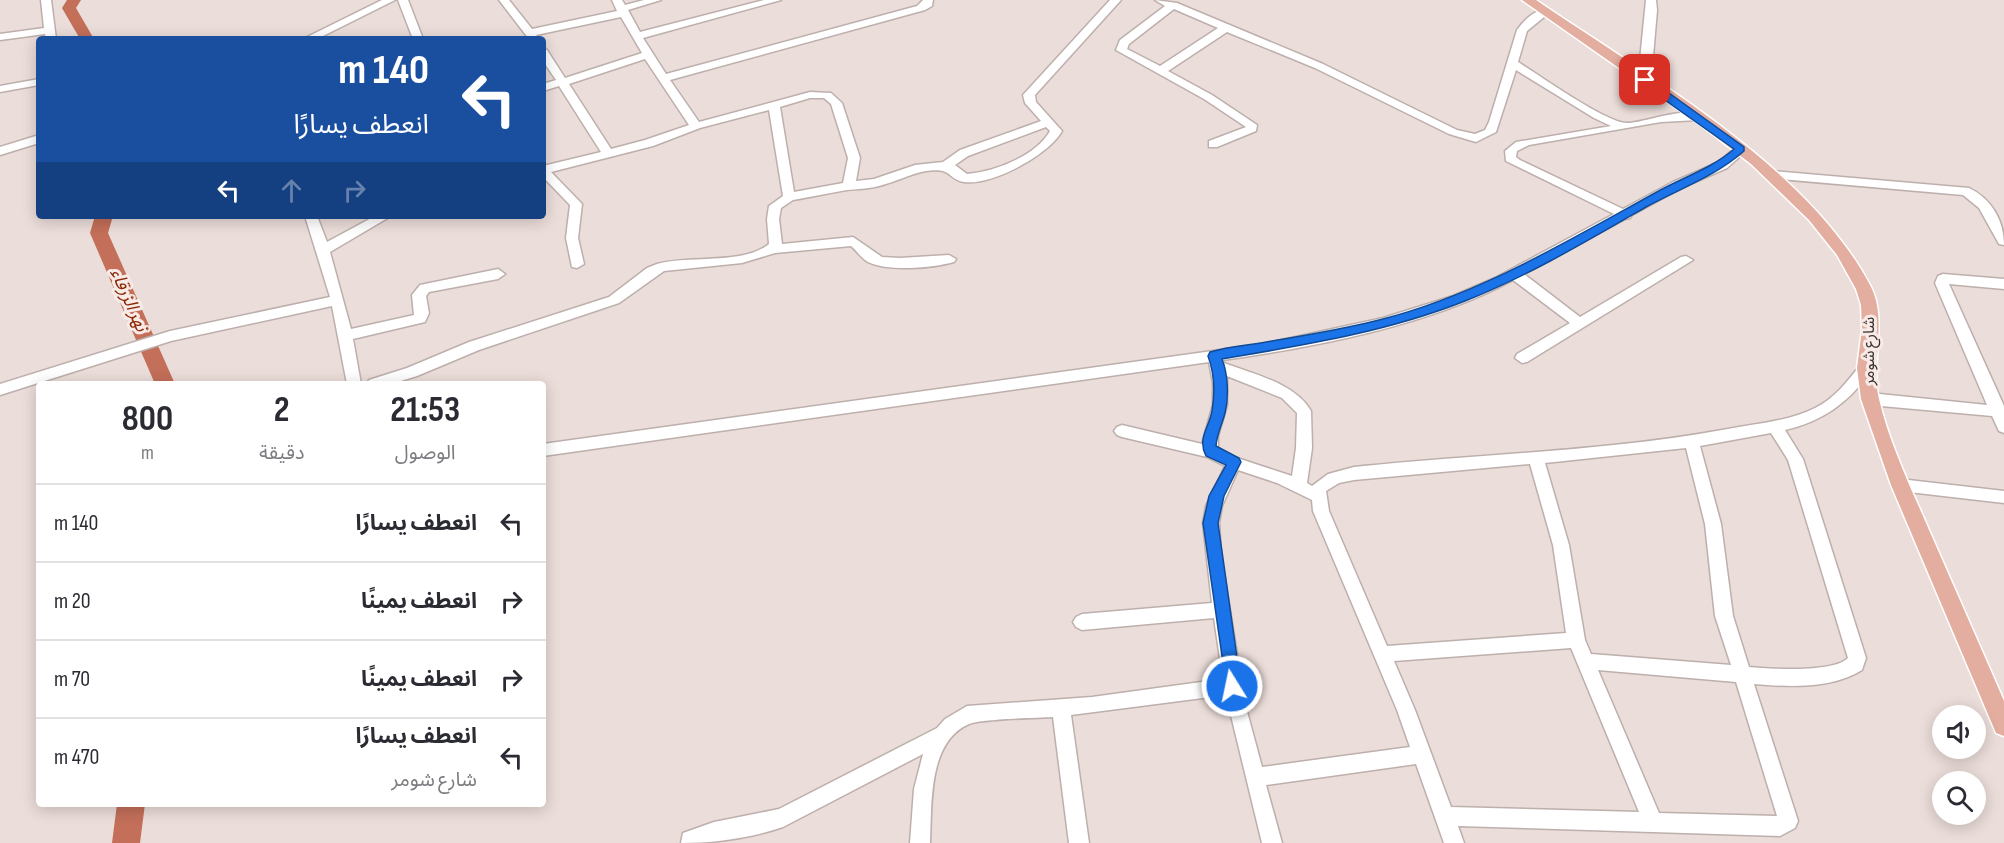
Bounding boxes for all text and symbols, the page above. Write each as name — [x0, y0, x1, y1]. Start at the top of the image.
text: 140 m — [338, 45, 429, 96]
pin — [1619, 54, 1670, 105]
icon: left — [450, 60, 528, 138]
icon: arrive — [1628, 63, 1661, 96]
text: انعطف يسارًا — [294, 109, 429, 141]
icon: left — [212, 174, 245, 207]
icon: ahead — [275, 174, 308, 207]
icon: right — [338, 174, 371, 207]
water label: نهر الزرقاء — [106, 265, 153, 337]
street label: شارع شومر — [1860, 317, 1881, 386]
text: 2 — [274, 389, 290, 432]
text: 21:53 — [390, 389, 460, 432]
text: 800 — [122, 398, 173, 441]
text: m — [141, 441, 154, 465]
text: دقيقة — [259, 441, 304, 465]
text: الوصول — [395, 441, 456, 465]
icon: left — [495, 507, 528, 540]
text: 140 m — [54, 510, 98, 537]
text: انعطف يسارًا — [355, 510, 477, 537]
icon: right — [495, 585, 528, 618]
text: 20 m — [54, 588, 91, 615]
text: انعطف يمينًا — [361, 588, 477, 615]
position arrow — [1200, 654, 1264, 718]
icon: right — [495, 663, 528, 696]
text: 70 m — [54, 666, 90, 693]
text: انعطف يمينًا — [361, 666, 477, 693]
map controls — [1932, 705, 1986, 825]
button: sound — [1932, 705, 1986, 759]
text: انعطف يسارًا — [355, 723, 477, 750]
icon: left — [495, 741, 528, 774]
text: 470 m — [54, 744, 99, 771]
text: شارع شومر — [391, 768, 477, 792]
button: search — [1932, 771, 1986, 825]

